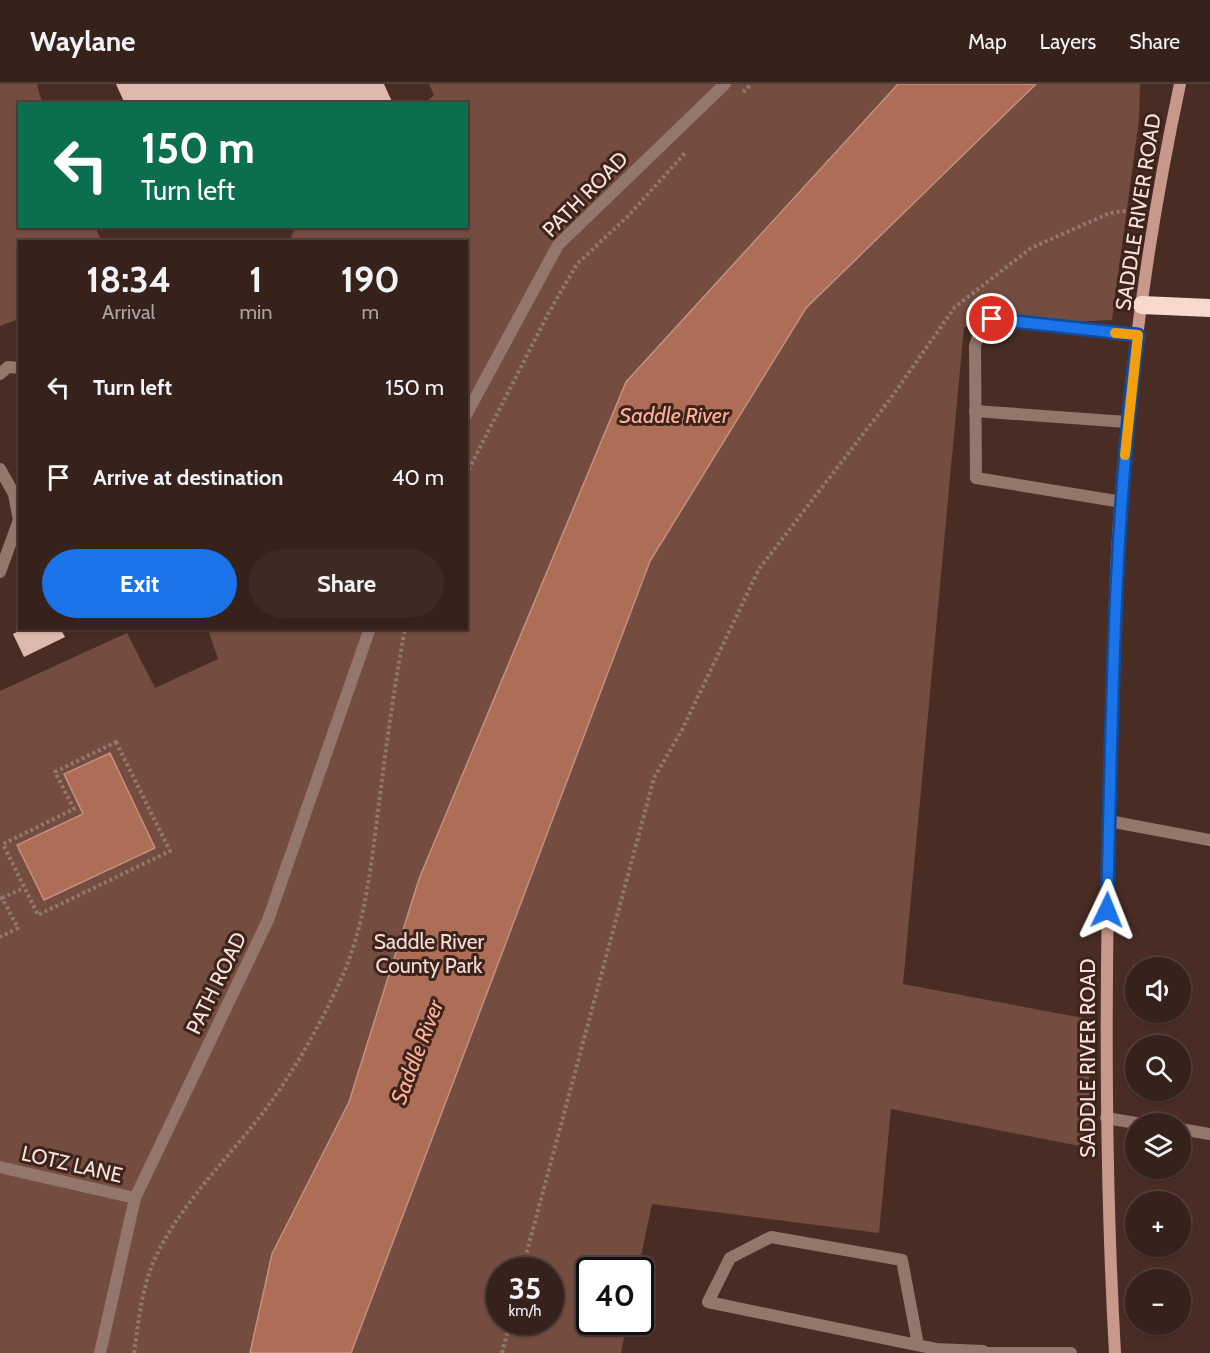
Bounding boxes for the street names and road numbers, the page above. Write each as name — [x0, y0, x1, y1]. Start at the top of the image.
street label: SADDLE RIVER ROAD — [1110, 112, 1166, 312]
street label: PATH ROAD — [537, 146, 633, 242]
street label: PATH ROAD — [181, 928, 251, 1038]
street label: SADDLE RIVER ROAD — [1075, 958, 1100, 1158]
street label: LOTZ LANE — [19, 1140, 125, 1188]

